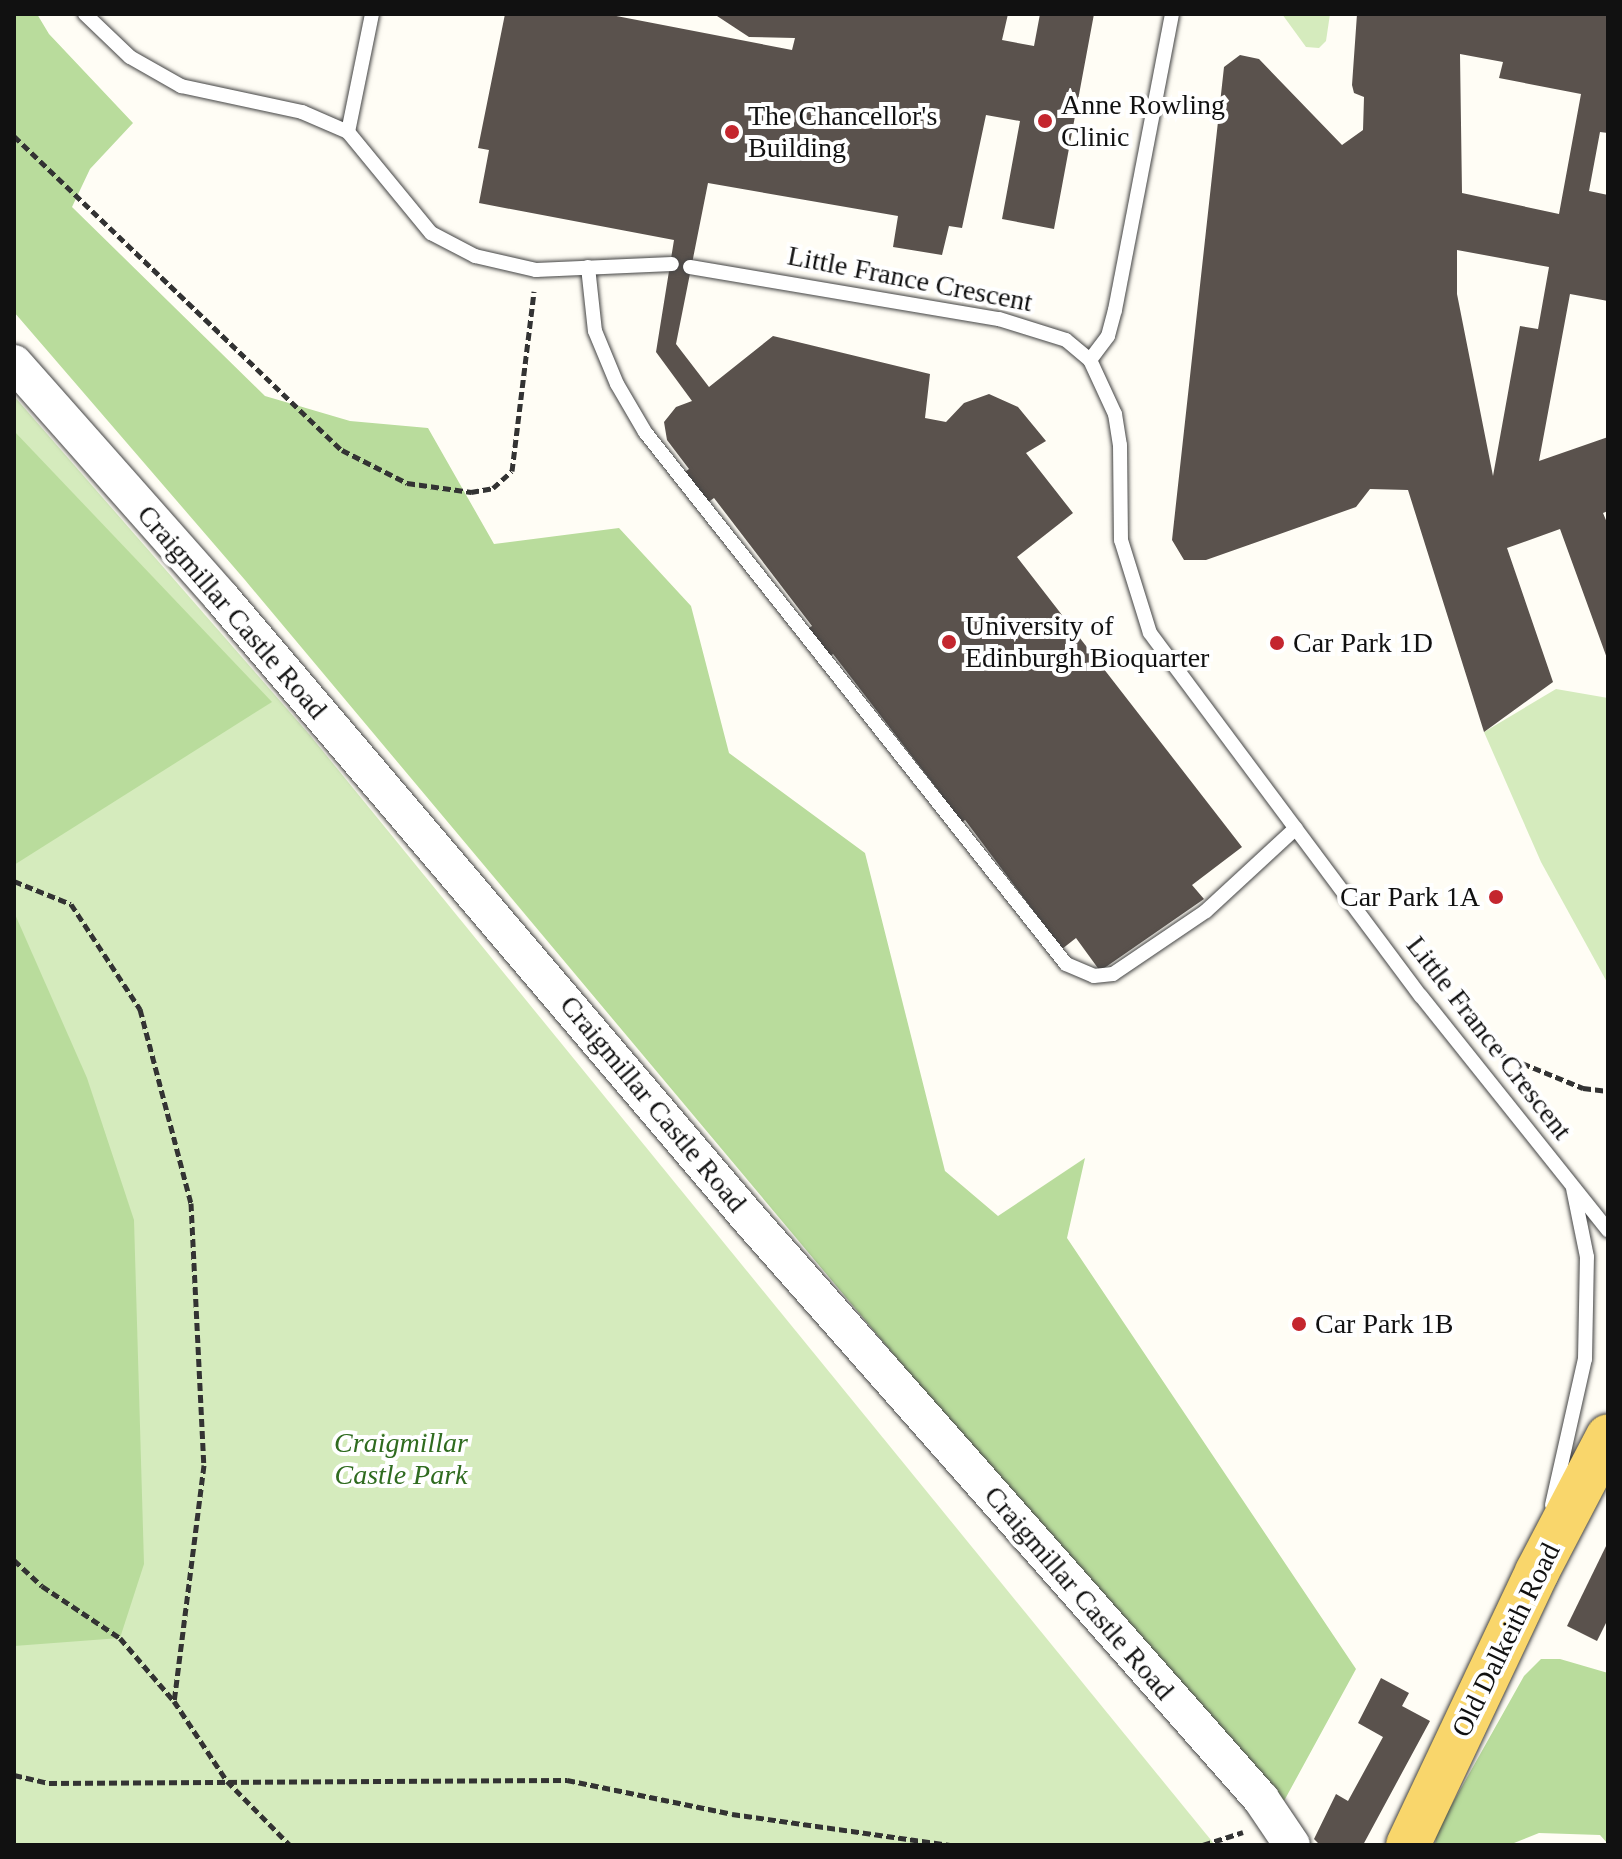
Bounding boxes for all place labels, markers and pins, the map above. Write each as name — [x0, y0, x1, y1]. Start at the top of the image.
place label: Anne Rowling Clinic — [1061, 88, 1225, 154]
place label: The Chancellor's Building — [748, 99, 937, 165]
marker: Anne Rowling Clinic — [1036, 112, 1054, 130]
marker: The Chancellor's Building — [723, 123, 741, 141]
place label: University of Edinburgh Bioquarter — [965, 609, 1209, 675]
place label: Car Park 1D — [1293, 626, 1433, 660]
marker: University of Edinburgh Bioquarter — [940, 633, 958, 651]
marker: Car Park 1D — [1268, 634, 1286, 652]
place label: Car Park 1A — [1340, 880, 1480, 914]
marker: Car Park 1A — [1487, 888, 1505, 906]
place label: Car Park 1B — [1315, 1307, 1453, 1341]
marker: Car Park 1B — [1290, 1315, 1308, 1333]

